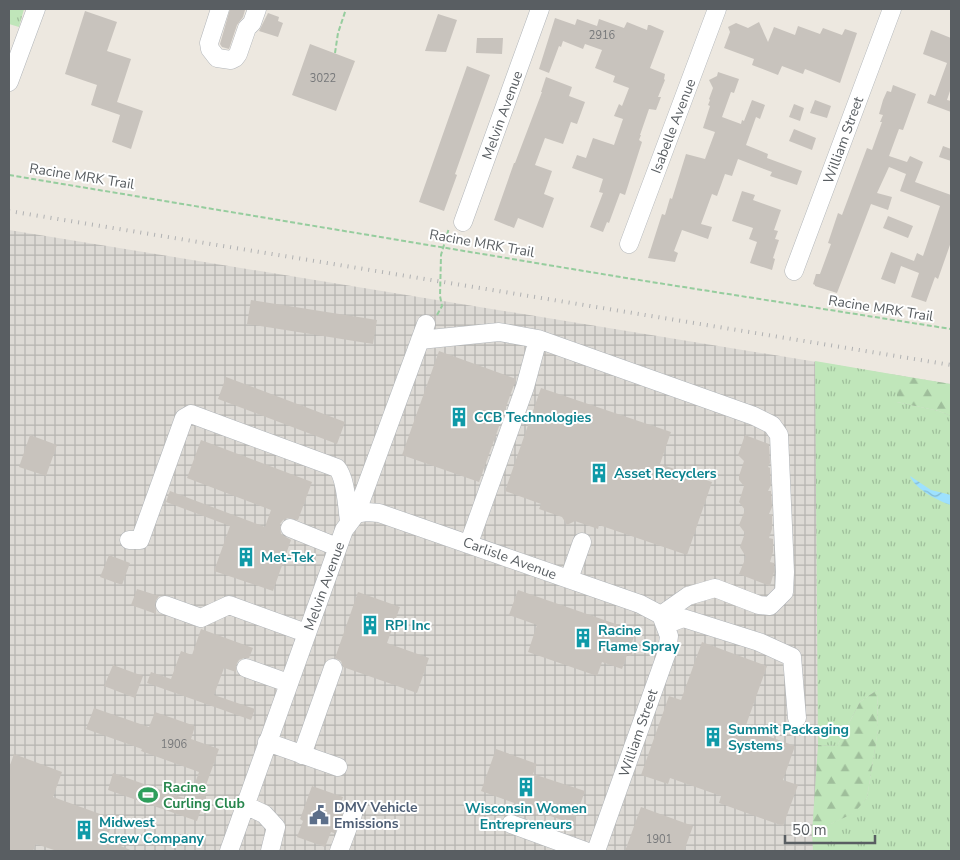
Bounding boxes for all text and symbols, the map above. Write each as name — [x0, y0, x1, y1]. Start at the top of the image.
house number: 2916 — [589, 28, 616, 43]
street label: Melvin Avenue — [478, 68, 527, 162]
house number: 3022 — [310, 71, 336, 86]
street label: Isabelle Avenue — [647, 76, 700, 176]
street label: William Street — [819, 94, 868, 186]
street label: Racine MRK Trail — [28, 159, 137, 194]
street label: Racine MRK Trail — [428, 225, 537, 262]
street label: Racine MRK Trail — [827, 291, 936, 326]
building icon: CCB Technologies — [448, 406, 470, 428]
place label: CCB Technologies — [474, 408, 591, 427]
building icon: Asset Recyclers — [588, 462, 610, 484]
place label: Asset Recyclers — [614, 464, 717, 483]
street label: Carlisle Avenue — [460, 533, 559, 584]
street label: Melvin Avenue — [300, 539, 349, 633]
building icon: Met-Tek — [235, 546, 257, 568]
place label: Met-Tek — [261, 548, 315, 567]
building icon: RPI Inc — [359, 614, 381, 636]
place label: RPI Inc — [385, 616, 431, 635]
place label: Racine Flame Spray — [598, 621, 680, 656]
building icon: Racine Flame Spray — [572, 627, 594, 649]
street label: William Street — [615, 687, 662, 779]
place label: Summit Packaging Systems — [728, 720, 849, 755]
building icon: Summit Packaging Systems — [702, 726, 724, 748]
house number: 1906 — [161, 737, 188, 752]
building icon: Wisconsin Women Entrepreneurs — [515, 776, 537, 798]
place label: Racine Curling Club — [163, 778, 245, 813]
sports icon: Racine Curling Club — [137, 784, 159, 806]
place label: DMV Vehicle Emissions — [334, 798, 418, 833]
place label: Wisconsin Women Entrepreneurs — [465, 799, 587, 834]
public building icon: DMV Vehicle Emissions — [308, 804, 330, 826]
scale bar — [785, 812, 875, 844]
place label: Midwest Screw Company — [99, 813, 205, 848]
building icon: Midwest Screw Company — [73, 819, 95, 841]
text: 50 m — [792, 820, 827, 840]
house number: 1901 — [646, 832, 672, 847]

